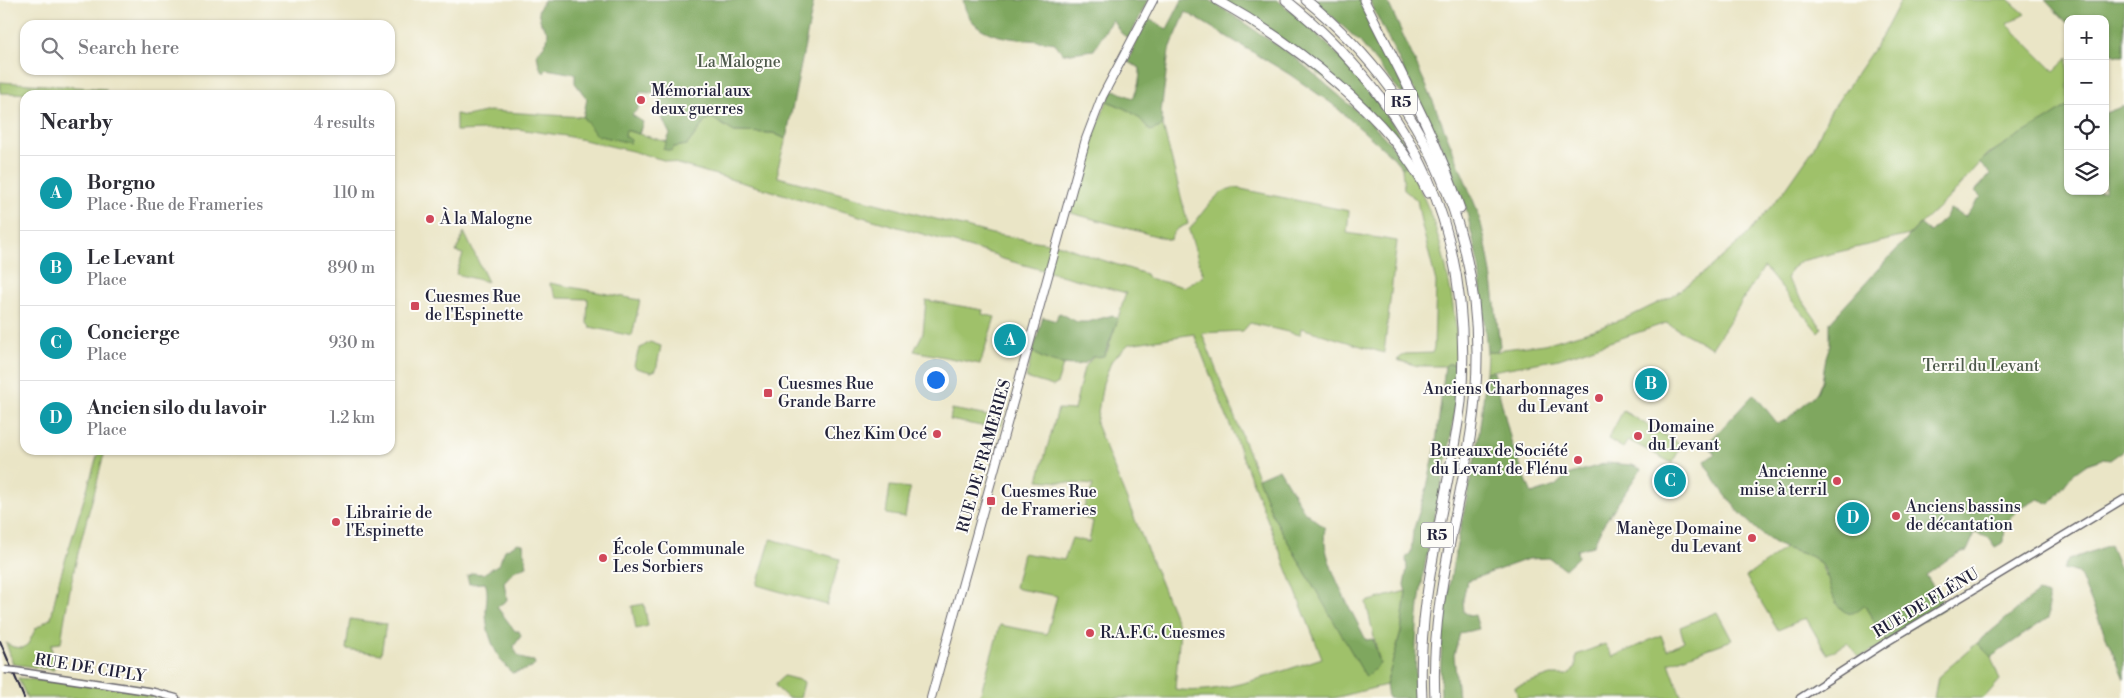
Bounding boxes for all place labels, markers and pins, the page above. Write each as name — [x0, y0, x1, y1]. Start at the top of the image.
place label: Mémorial aux deux guerres — [651, 81, 751, 119]
marker: Mémorial aux deux guerres — [635, 94, 647, 106]
place label: À la Malogne — [439, 207, 532, 229]
marker: À la Malogne — [424, 213, 436, 225]
place label: Cuesmes Rue de l'Espinette — [425, 287, 523, 325]
marker: Cuesmes Rue de l'Espinette — [409, 300, 421, 312]
pin: A — [994, 321, 1026, 359]
pin: B — [1635, 365, 1667, 403]
place label: Cuesmes Rue Grande Barre — [778, 374, 876, 412]
place label: Anciens Charbonnages du Levant — [1422, 379, 1589, 417]
marker: Cuesmes Rue Grande Barre — [762, 387, 774, 399]
marker: Anciens Charbonnages du Levant — [1593, 392, 1605, 404]
place label: Domaine du Levant — [1648, 417, 1720, 455]
place label: Chez Kim Océ — [824, 424, 927, 444]
marker: Chez Kim Océ — [931, 428, 943, 440]
marker: Domaine du Levant — [1632, 430, 1644, 442]
place label: Bureaux de Société du Levant de Flénu — [1429, 441, 1568, 479]
marker: Bureaux de Société du Levant de Flénu — [1572, 454, 1584, 466]
pin: C — [1654, 462, 1686, 500]
place label: Ancienne mise à terril — [1740, 462, 1827, 500]
marker: Ancienne mise à terril — [1831, 475, 1843, 487]
place label: Cuesmes Rue de Frameries — [1001, 482, 1097, 520]
marker: Cuesmes Rue de Frameries — [985, 495, 997, 507]
place label: Anciens bassins de décantation — [1905, 497, 2021, 535]
pin: D — [1837, 499, 1869, 537]
place label: Librairie de l'Espinette — [346, 503, 432, 541]
marker: Anciens bassins de décantation — [1890, 510, 1902, 522]
marker: Librairie de l'Espinette — [330, 516, 342, 528]
place label: Manège Domaine du Levant — [1616, 519, 1742, 557]
marker: Manège Domaine du Levant — [1746, 532, 1758, 544]
place label: École Communale Les Sorbiers — [613, 537, 745, 577]
marker: École Communale Les Sorbiers — [597, 552, 609, 564]
place label: R.A.F.C. Cuesmes — [1100, 623, 1225, 643]
marker: R.A.F.C. Cuesmes — [1084, 627, 1096, 639]

